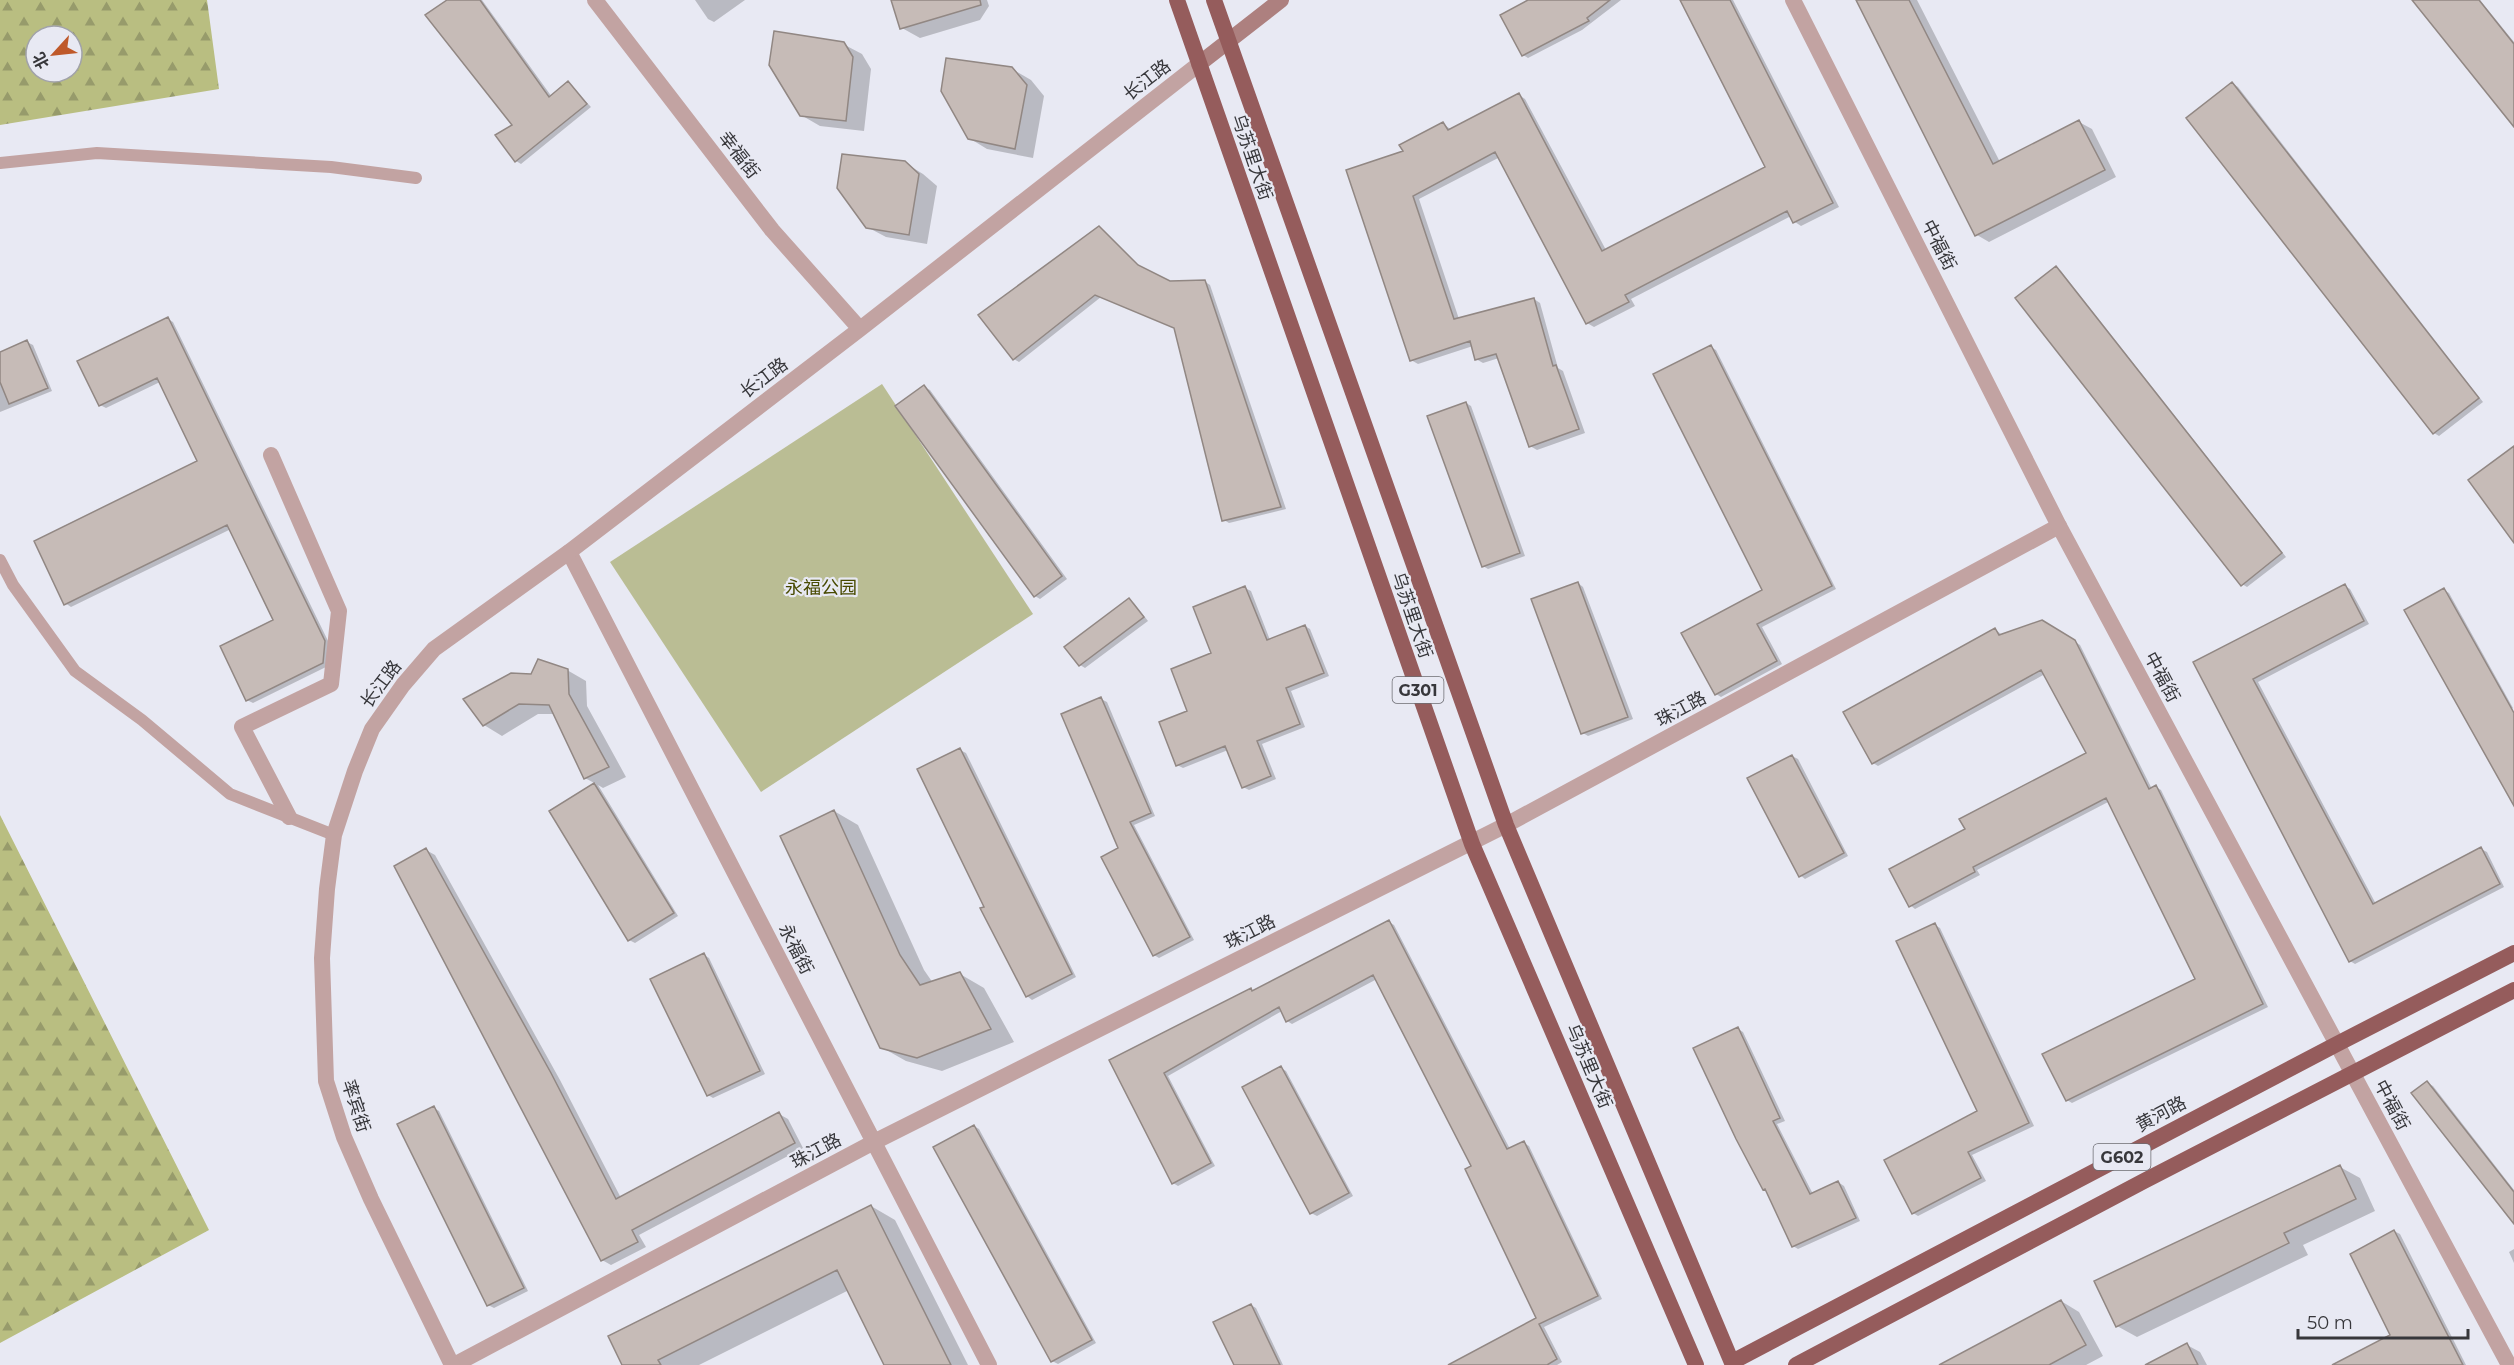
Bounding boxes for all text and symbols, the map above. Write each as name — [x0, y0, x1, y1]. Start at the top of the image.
north arrow — [24, 24, 84, 84]
text: 北 — [29, 49, 53, 72]
street label: 长江路 — [1119, 55, 1175, 105]
street label: 乌苏里大街 — [1227, 111, 1277, 203]
street label: 幸福街 — [714, 127, 764, 183]
street label: 中福街 — [1917, 216, 1961, 274]
street label: 长江路 — [736, 353, 792, 403]
street label: 乌苏里大街 — [1387, 569, 1437, 661]
park label: 永福公园 — [785, 577, 857, 599]
street label: 中福街 — [2140, 648, 2184, 706]
street label: 长江路 — [356, 656, 406, 712]
road number: G301 — [1392, 677, 1444, 703]
street label: 珠江路 — [1652, 687, 1710, 731]
street label: 珠江路 — [1221, 910, 1279, 954]
street label: 永福街 — [774, 920, 818, 978]
street label: 乌苏里大街 — [1561, 1020, 1617, 1112]
street label: 中福街 — [2370, 1076, 2414, 1134]
street label: 率宾街 — [337, 1077, 375, 1135]
street label: 黄河路 — [2132, 1092, 2190, 1136]
street label: 珠江路 — [787, 1129, 845, 1173]
road number: G602 — [2094, 1144, 2150, 1170]
scale bar — [2298, 1302, 2468, 1340]
text: 50 m — [2307, 1312, 2353, 1334]

